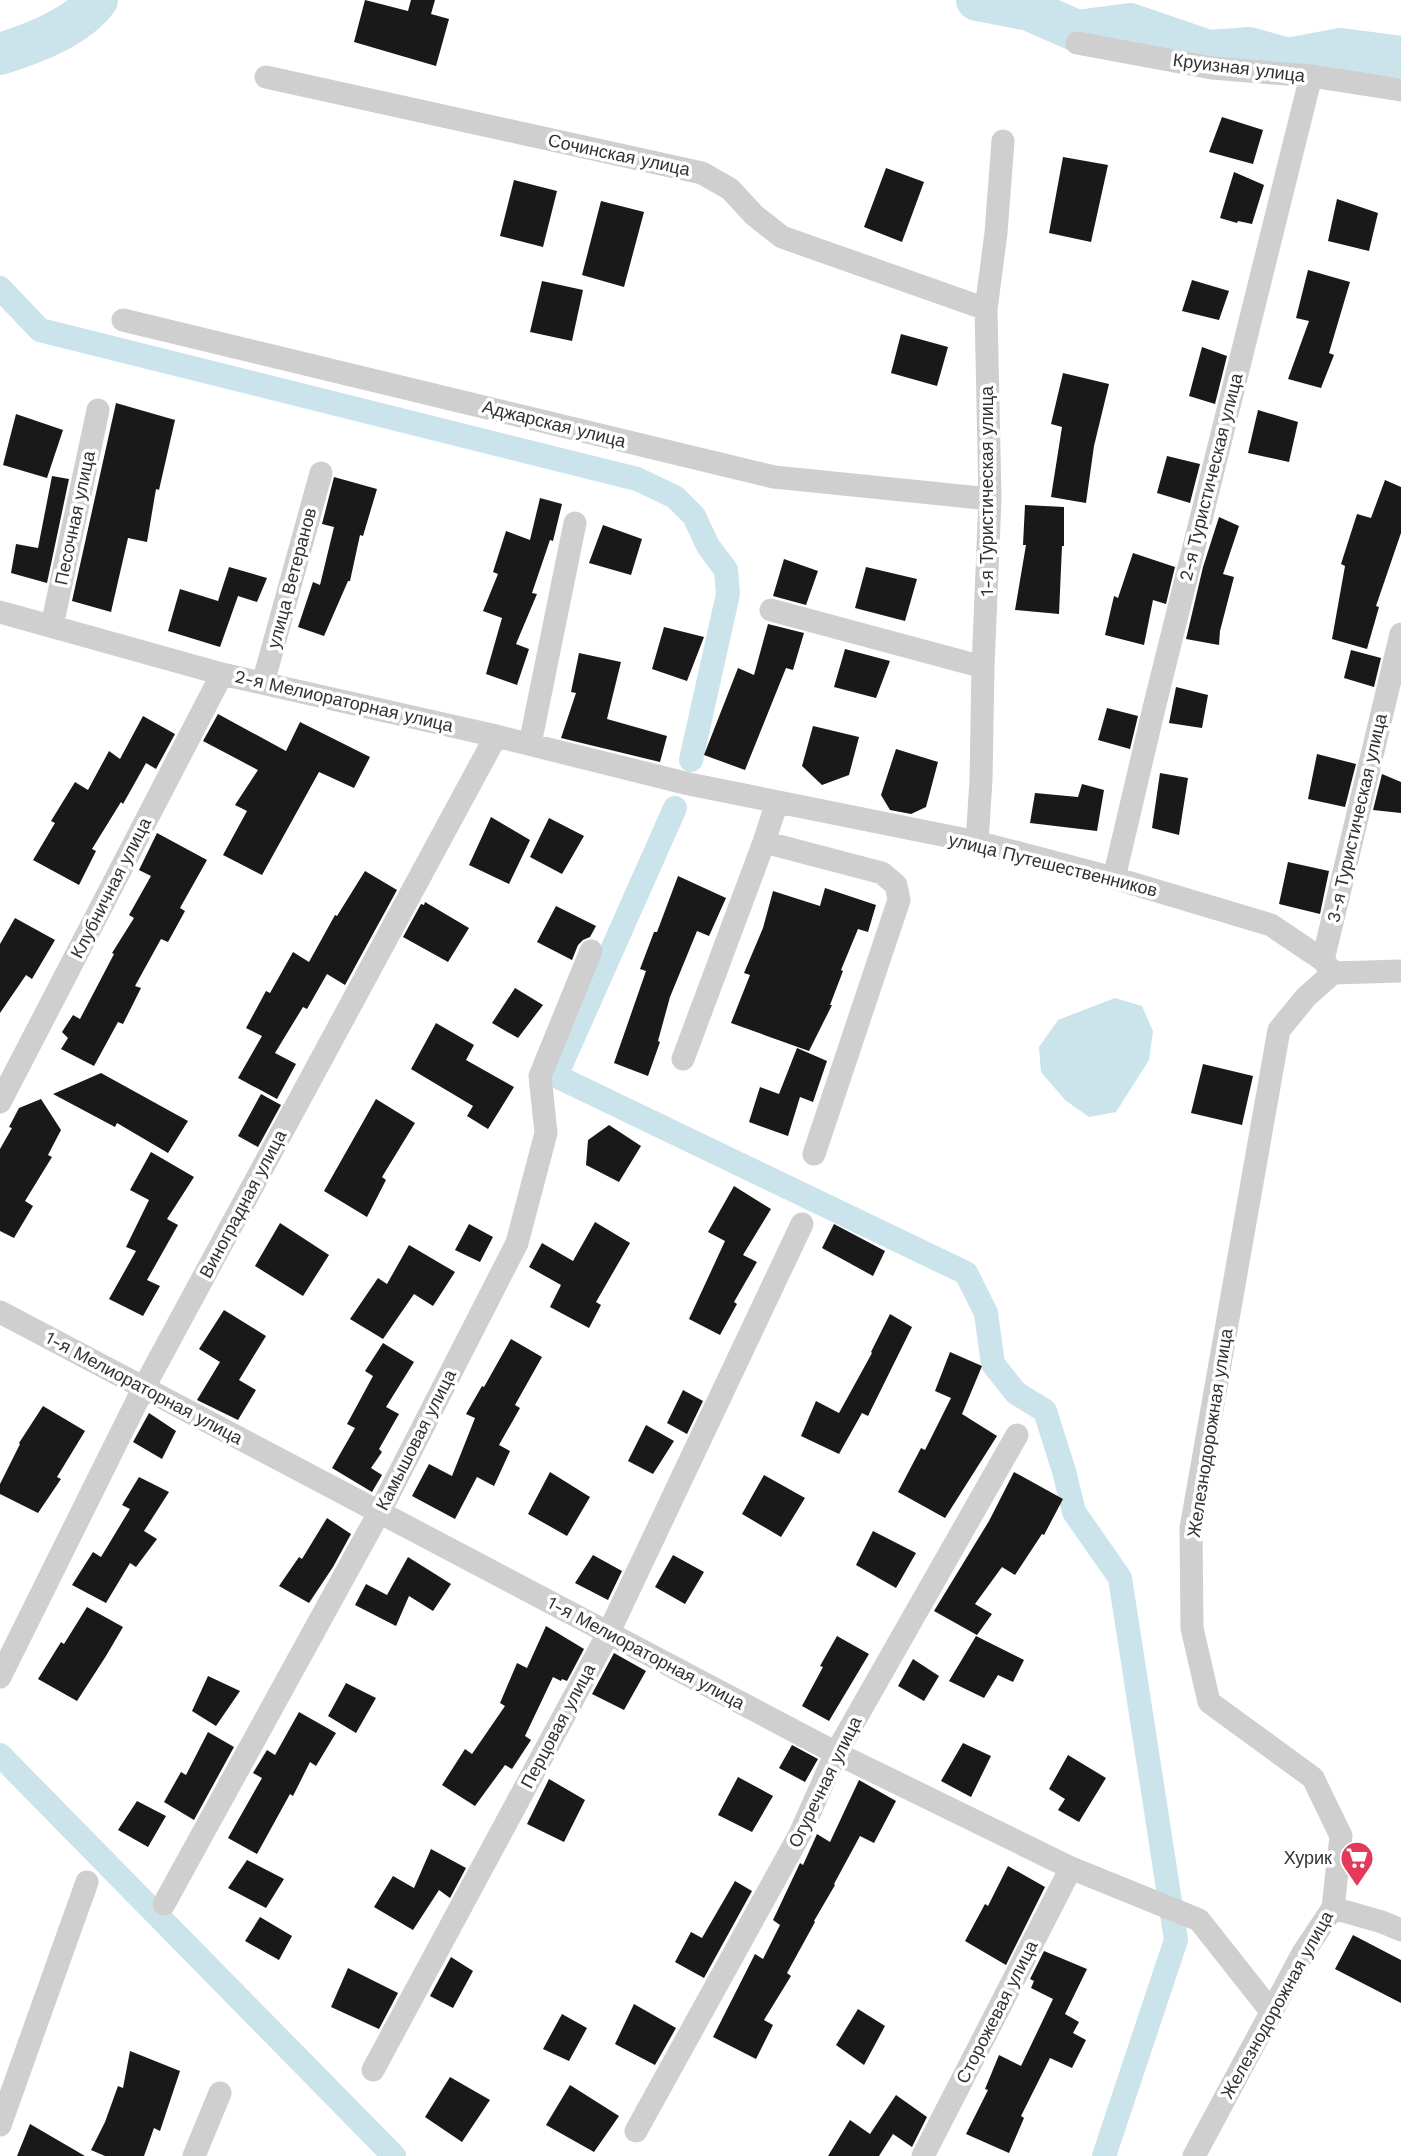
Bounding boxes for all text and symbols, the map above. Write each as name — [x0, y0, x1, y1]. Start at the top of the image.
street label: Круизная улица — [1172, 49, 1307, 86]
street label: Сочинская улица — [546, 129, 693, 180]
street label: 2-я Туристическая улица — [1175, 370, 1247, 583]
street label: 1-я Туристическая улица — [976, 385, 997, 596]
street label: Аджарская улица — [480, 396, 629, 452]
street label: Песочная улица — [50, 448, 99, 587]
street label: улица Ветеранов — [263, 505, 320, 650]
street label: 2-я Мелиораторная улица — [233, 665, 456, 736]
street label: 3-я Туристическая улица — [1322, 710, 1391, 924]
street label: Клубничная улица — [66, 813, 156, 962]
street label: улица Путешественников — [947, 828, 1160, 901]
street label: Виноградная улица — [195, 1125, 291, 1281]
street label: Железнодорожная улица — [1183, 1326, 1237, 1539]
street label: 1-я Мелиораторная улица — [42, 1327, 247, 1449]
street label: Камышовая улица — [371, 1365, 461, 1514]
street label: 1-я Мелиораторная улица — [544, 1592, 749, 1714]
street label: Перцовая улица — [516, 1659, 600, 1792]
street label: Огуречная улица — [784, 1712, 866, 1851]
supermarket icon: Хурик — [1338, 1839, 1376, 1888]
place label: Хурик — [1284, 1847, 1332, 1868]
street label: Железнодорожная улица — [1216, 1906, 1337, 2102]
street label: Сторожевая улица — [951, 1936, 1042, 2087]

